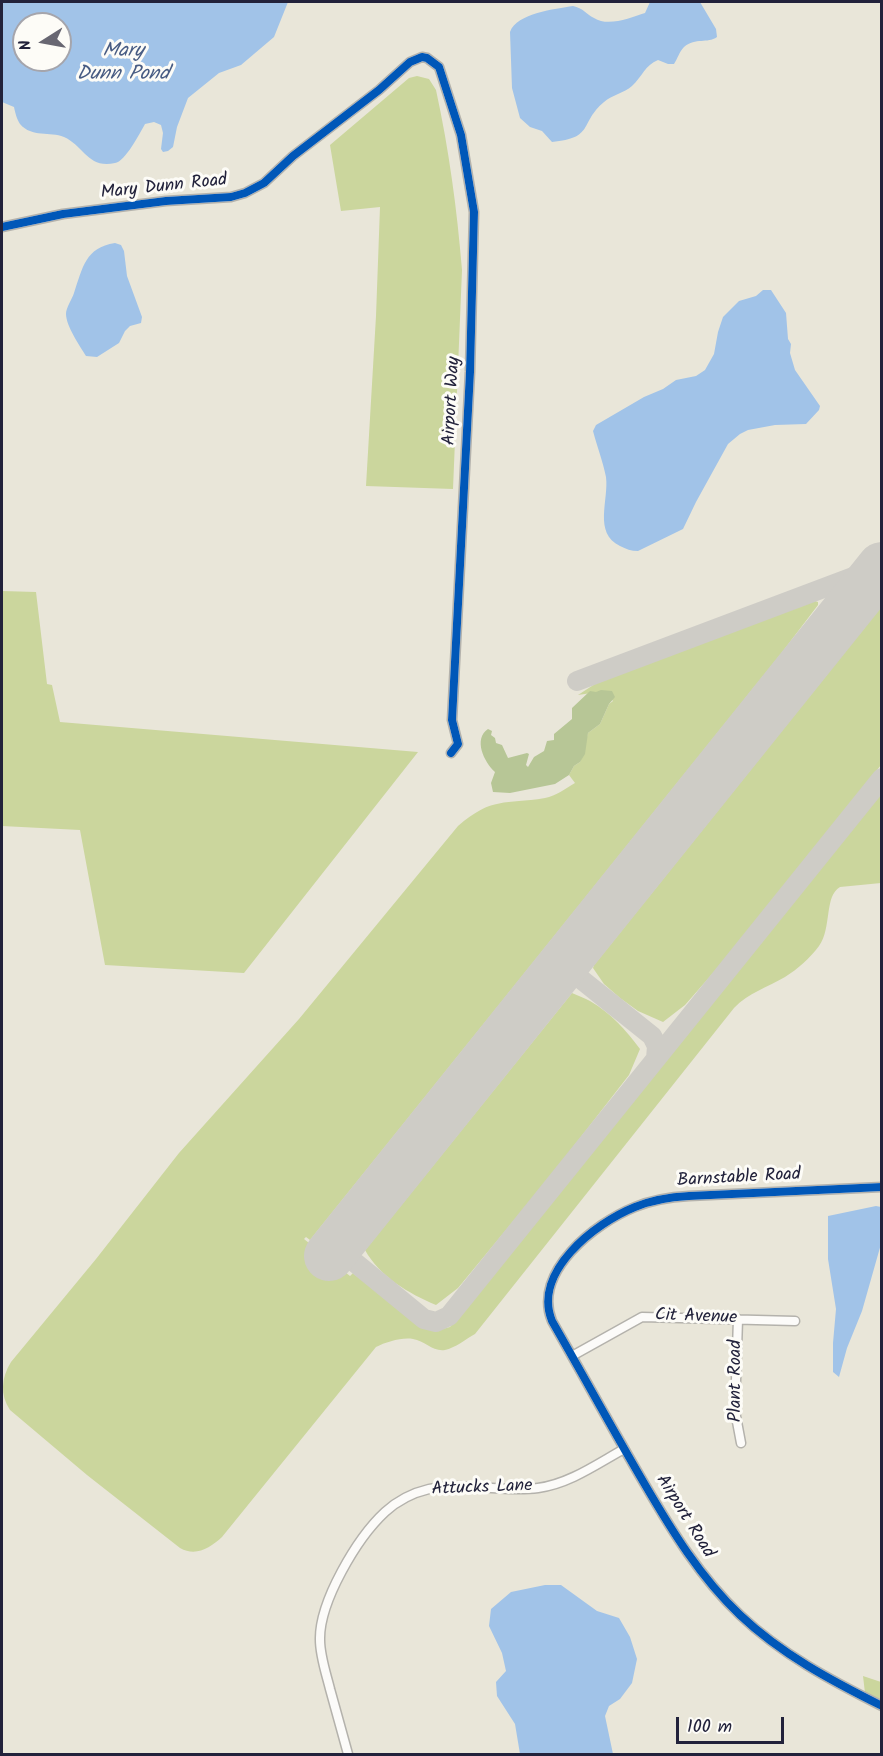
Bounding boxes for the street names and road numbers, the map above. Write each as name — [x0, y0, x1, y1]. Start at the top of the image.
street label: Mary Dunn Road — [100, 171, 228, 205]
street label: Airport Way — [440, 356, 466, 446]
street label: Barnstable Road — [677, 1165, 801, 1193]
street label: Cit Avenue — [655, 1306, 737, 1330]
street label: Plant Road — [726, 1340, 748, 1422]
street label: Airport Road — [650, 1471, 718, 1563]
street label: Attucks Lane — [431, 1476, 533, 1502]

